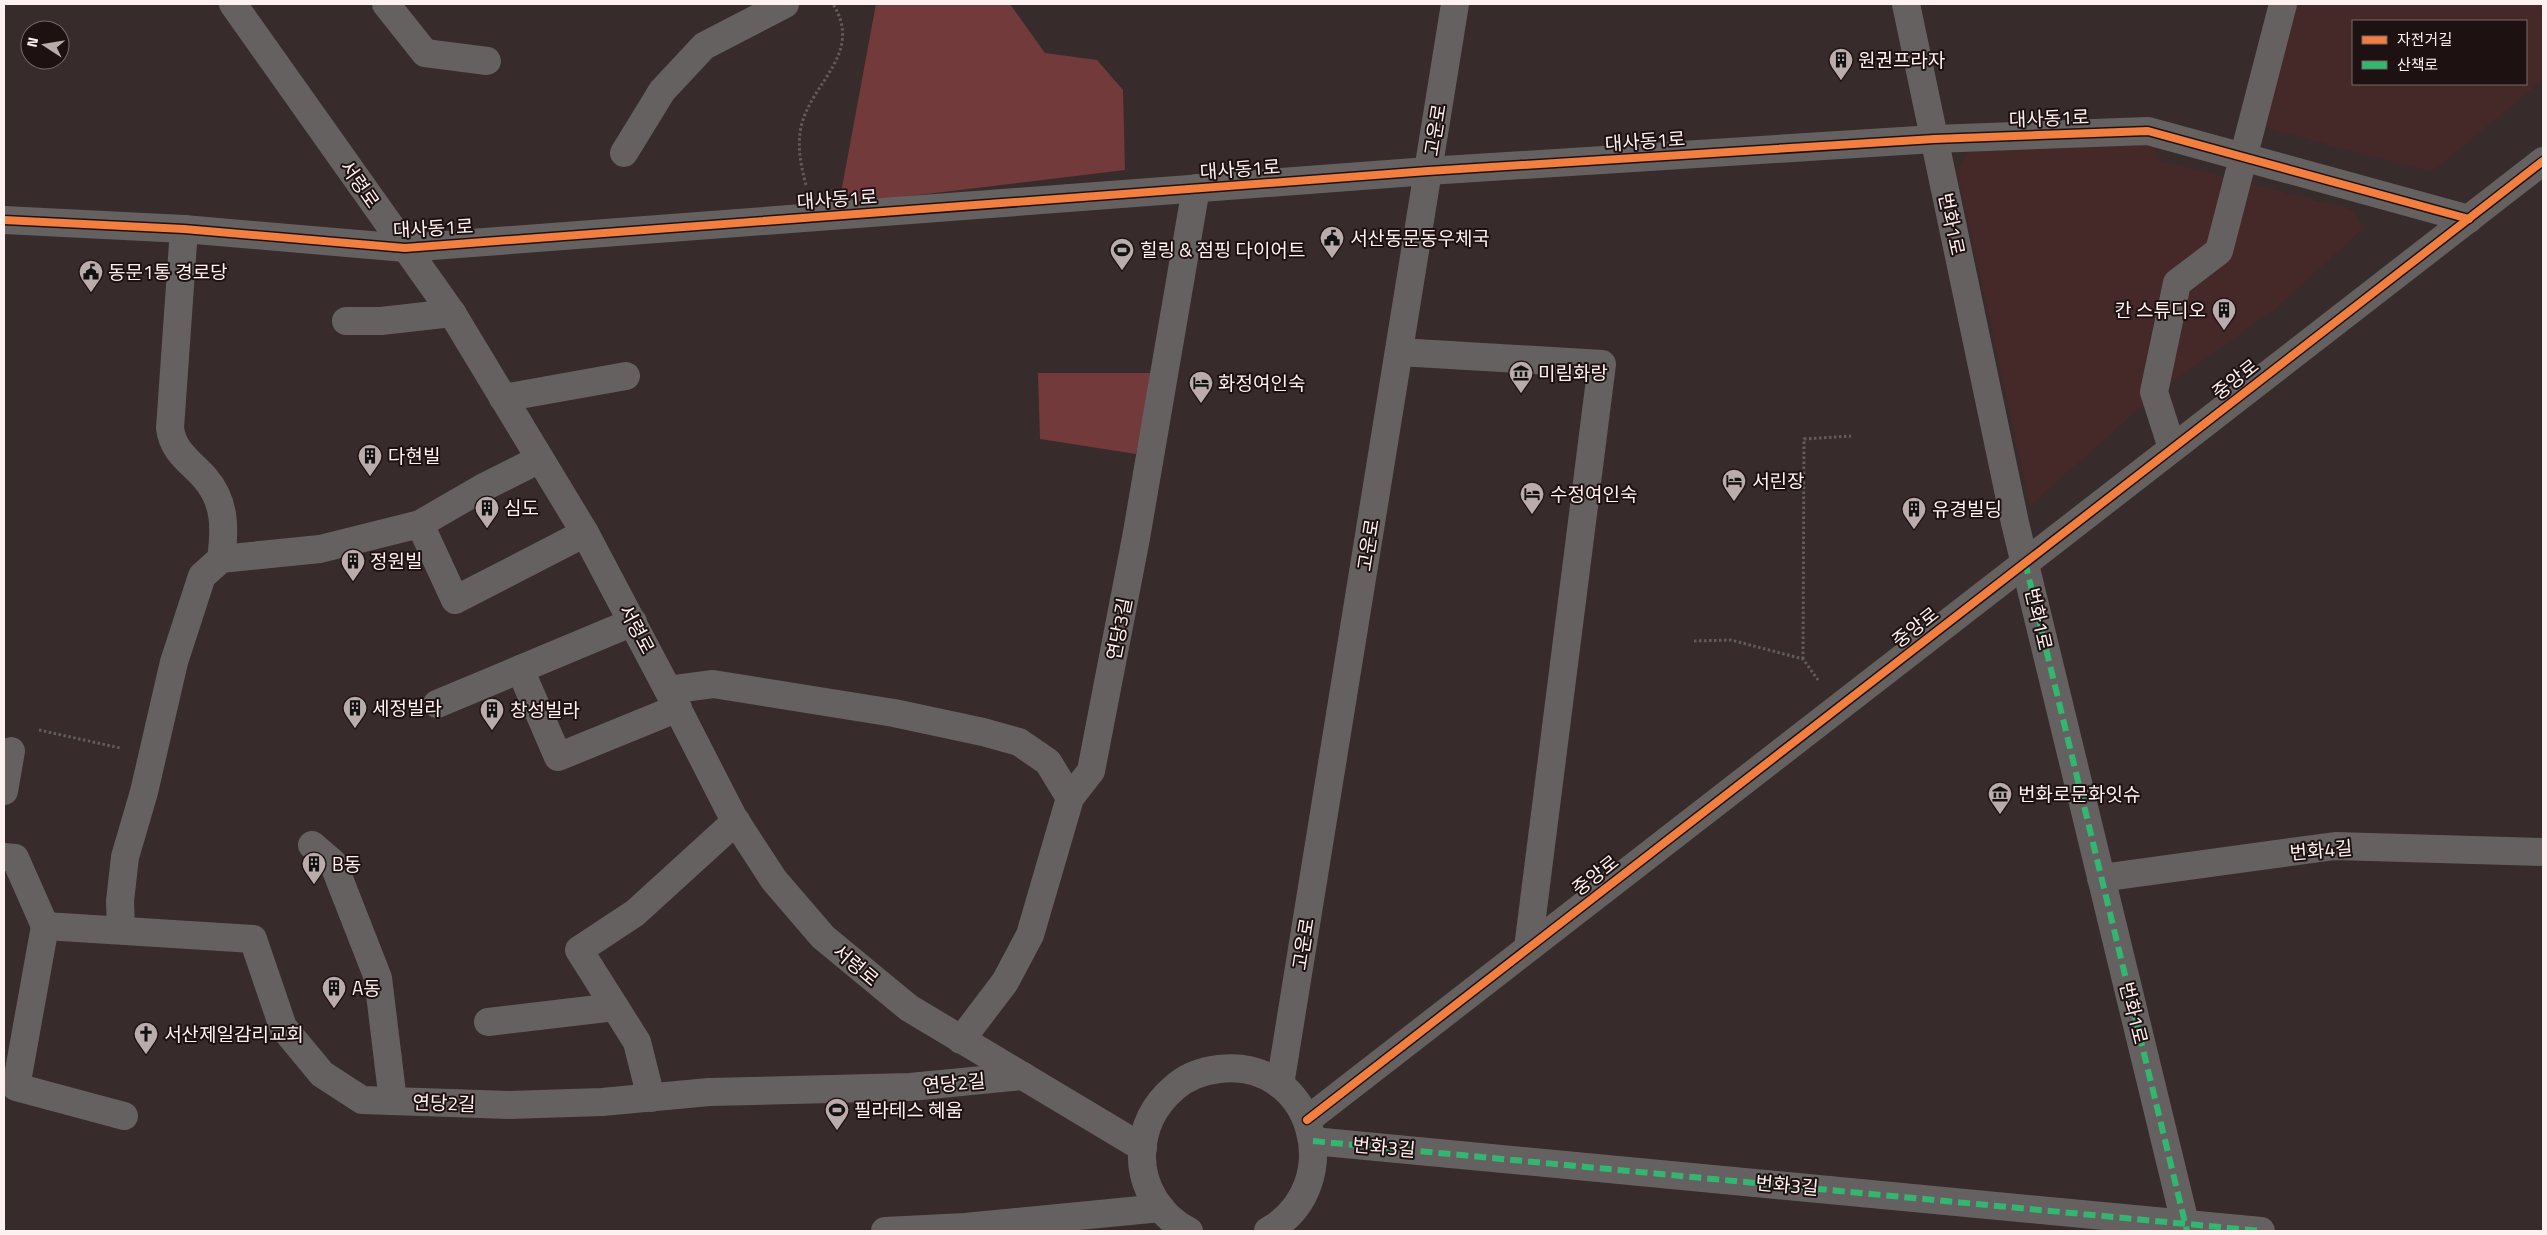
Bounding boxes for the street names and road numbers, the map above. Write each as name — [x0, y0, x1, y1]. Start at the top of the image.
street label: 고운로 — [1416, 102, 1453, 158]
street label: 대사동1로 — [2008, 102, 2090, 133]
street label: 대사동1로 — [1604, 123, 1686, 158]
street label: 대사동1로 — [1199, 151, 1281, 186]
street label: 서령로 — [333, 154, 387, 214]
street label: 대사동1로 — [796, 181, 878, 216]
street label: 번화1로 — [1932, 190, 1973, 258]
street label: 대사동1로 — [392, 211, 474, 244]
street label: 중앙로 — [2205, 351, 2264, 406]
street label: 고운로 — [1349, 517, 1386, 573]
street label: 번화1로 — [2018, 585, 2061, 653]
street label: 연당3길 — [1098, 595, 1139, 663]
street label: 서령로 — [612, 599, 663, 659]
street label: 중앙로 — [1885, 599, 1944, 654]
street label: 번화4길 — [2288, 832, 2354, 867]
street label: 중앙로 — [1565, 847, 1624, 902]
street label: 고운로 — [1284, 916, 1321, 972]
street label: 서령로 — [827, 937, 886, 993]
street label: 번화1로 — [2113, 979, 2156, 1047]
street label: 연당2길 — [921, 1065, 987, 1100]
street label: 연당2길 — [412, 1087, 476, 1118]
street label: 번화3길 — [1351, 1129, 1417, 1164]
street label: 번화3길 — [1754, 1167, 1820, 1202]

